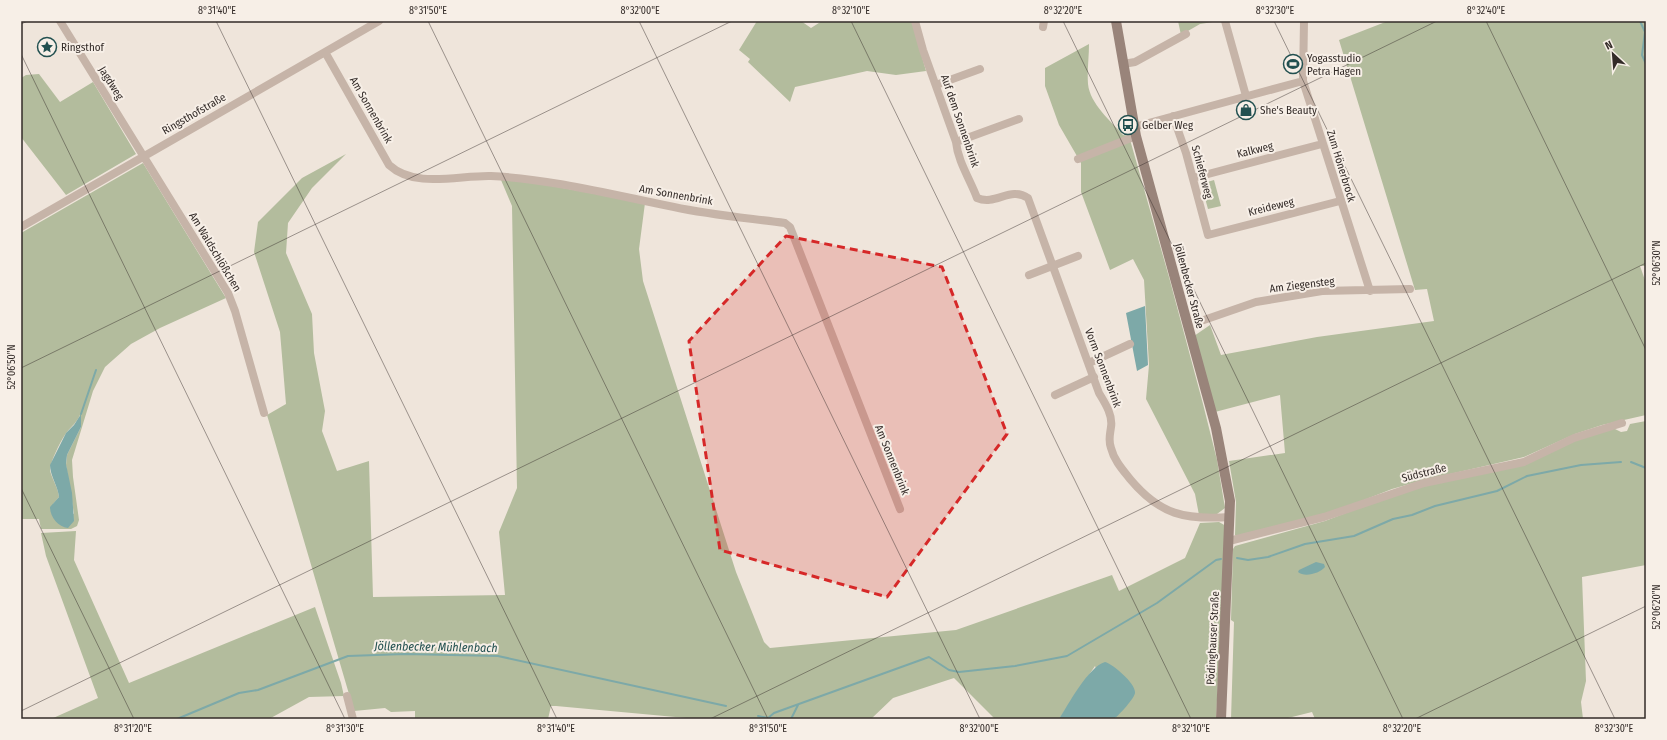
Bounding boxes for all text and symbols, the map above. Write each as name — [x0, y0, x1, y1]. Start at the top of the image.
text: 8°31'40"E — [198, 5, 236, 17]
text: 8°31'50"E — [409, 5, 447, 17]
text: 8°32'00"E — [620, 5, 660, 17]
text: 8°32'10"E — [832, 5, 870, 17]
text: 8°32'20"E — [1044, 5, 1083, 17]
text: 8°32'30"E — [1256, 5, 1295, 17]
text: 8°32'40"E — [1467, 5, 1506, 17]
north arrow — [1593, 34, 1633, 74]
place icon: Ringsthof — [36, 36, 58, 58]
text: N — [1603, 38, 1615, 53]
place label: Ringsthof — [61, 41, 105, 54]
place label: Yogasstudio Petra Hagen — [1307, 52, 1361, 78]
sports icon: Yogasstudio Petra Hagen — [1282, 53, 1304, 75]
street label: Jagdweg — [96, 64, 127, 103]
street label: Auf dem Sonnenbrink — [938, 73, 982, 170]
street label: Am Sonnenbrink — [347, 75, 396, 146]
street label: Ringsthofstraße — [160, 91, 228, 137]
shop icon: She's Beauty — [1235, 99, 1257, 121]
place label: She's Beauty — [1260, 104, 1317, 117]
bus stop icon: Gelber Weg — [1117, 114, 1139, 136]
place label: Gelber Weg — [1142, 119, 1194, 132]
street label: Zum Hönerbrock — [1324, 129, 1358, 204]
street label: Kalkweg — [1236, 139, 1275, 161]
street label: Schieferweg — [1189, 144, 1216, 201]
street label: Am Sonnenbrink — [638, 182, 715, 208]
street label: Kreideweg — [1247, 195, 1296, 219]
street label: Am Waldschlößchen — [186, 210, 244, 294]
text: 52°06'30"N — [1651, 240, 1663, 286]
street label: Jöllenbecker Straße — [1171, 242, 1207, 330]
street label: Am Ziegensteg — [1269, 274, 1336, 295]
street label: Vorm Sonnenbrink — [1082, 327, 1124, 410]
text: 52°06'50"N — [6, 344, 18, 390]
street label: Am Sonnenbrink — [872, 423, 912, 498]
street label: Südstraße — [1400, 461, 1448, 485]
text: 52°06'20"N — [1651, 585, 1663, 629]
street label: Pödinghauser Straße — [1204, 591, 1222, 685]
water label: Jöllenbecker Mühlenbach — [373, 639, 498, 655]
text: 8°31'20"E — [114, 723, 152, 735]
text: 8°31'30"E — [326, 723, 364, 735]
text: 8°31'40"E — [537, 723, 575, 735]
text: 8°31'50"E — [749, 723, 787, 735]
text: 8°32'00"E — [959, 723, 999, 735]
text: 8°32'10"E — [1172, 723, 1210, 735]
text: 8°32'20"E — [1383, 723, 1422, 735]
text: 8°32'30"E — [1595, 723, 1634, 735]

